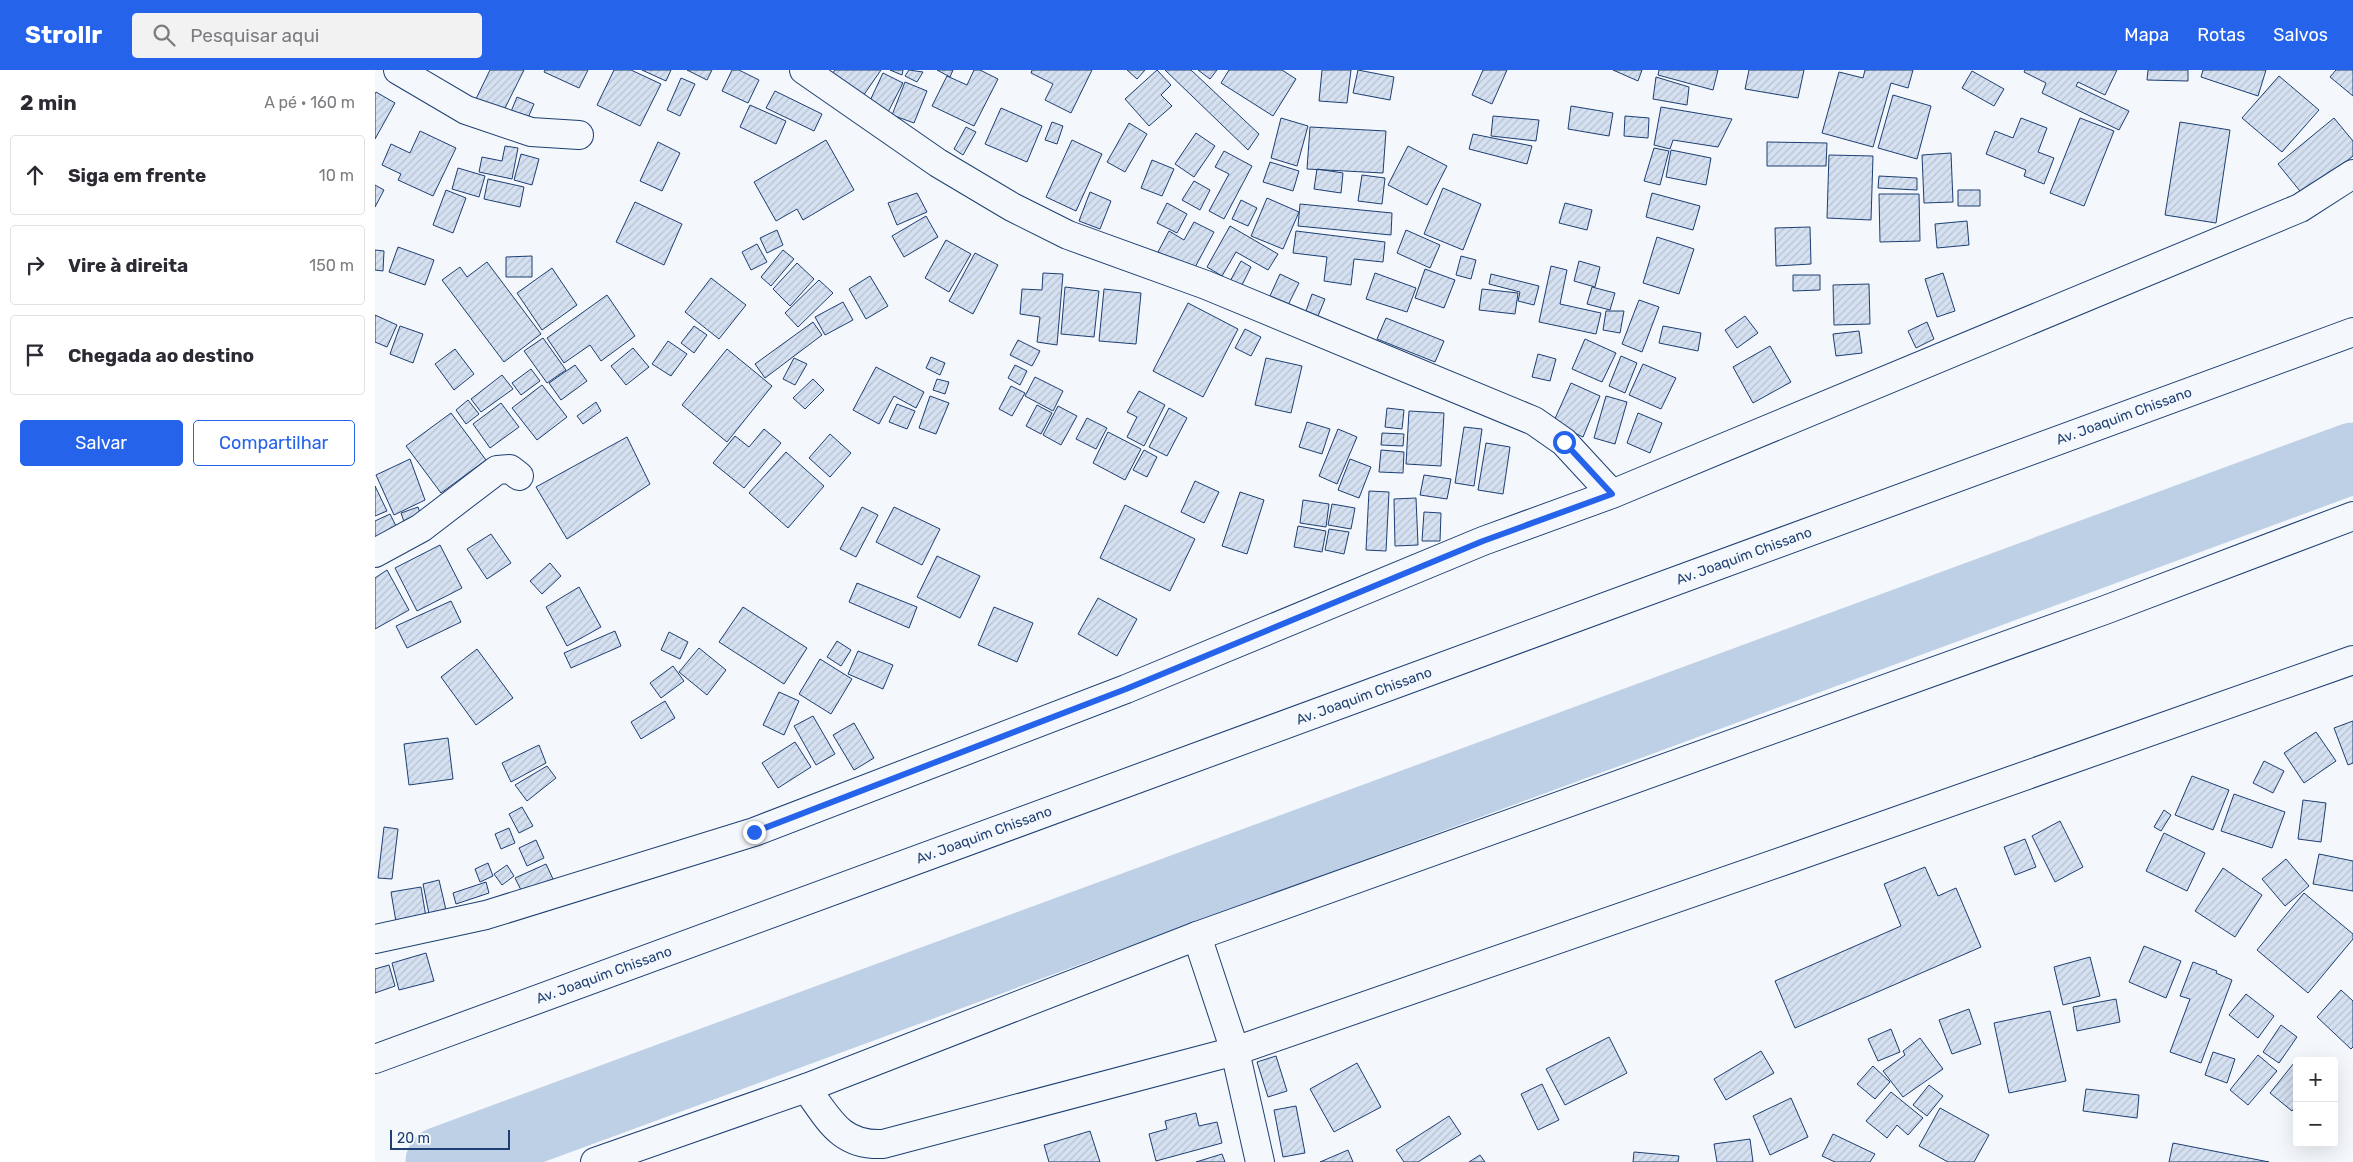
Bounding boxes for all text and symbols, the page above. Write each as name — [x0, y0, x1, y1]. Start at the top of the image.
search box — [132, 13, 482, 58]
text: Strollr — [25, 21, 102, 49]
icon: search — [150, 21, 178, 49]
text: Pesquisar aqui — [190, 24, 319, 47]
text: Mapa — [2124, 24, 2169, 46]
text: Rotas — [2197, 24, 2245, 46]
text: Salvos — [2273, 24, 2328, 46]
text: 2 min — [20, 90, 77, 115]
text: A pé · 160 m — [264, 93, 355, 112]
icon: ahead — [21, 161, 49, 189]
text: Siga em frente — [68, 164, 206, 187]
text: 10 m — [319, 166, 354, 185]
icon: right — [21, 251, 49, 279]
text: Vire à direita — [68, 254, 188, 277]
text: 150 m — [309, 256, 354, 275]
icon: arrive — [21, 341, 49, 369]
text: Chegada ao destino — [68, 344, 254, 367]
street label: Av. Joaquim Chissano — [2054, 383, 2194, 449]
button: Salvar — [20, 420, 183, 466]
button: Compartilhar — [193, 420, 355, 466]
route start — [1553, 431, 1576, 454]
street label: Av. Joaquim Chissano — [1674, 523, 1814, 589]
street label: Av. Joaquim Chissano — [1294, 663, 1434, 729]
street label: Av. Joaquim Chissano — [914, 802, 1054, 868]
route end — [743, 821, 766, 844]
street label: Av. Joaquim Chissano — [534, 942, 674, 1008]
map controls — [2293, 1057, 2338, 1147]
button: + — [2293, 1057, 2338, 1102]
button: − — [2293, 1102, 2338, 1147]
scale bar — [390, 1127, 510, 1150]
text: 20 m — [397, 1130, 430, 1147]

